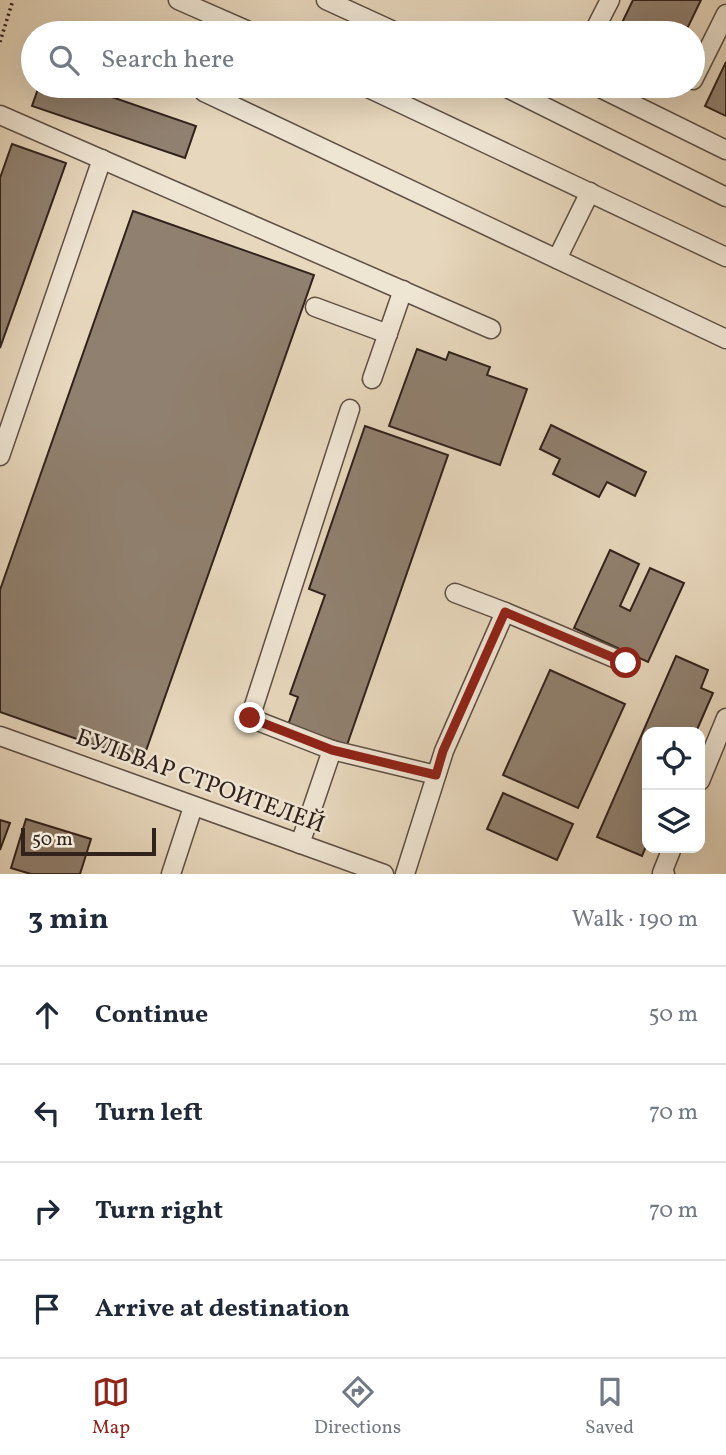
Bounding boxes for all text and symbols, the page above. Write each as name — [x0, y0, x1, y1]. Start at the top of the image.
search box — [21, 21, 705, 98]
icon: search — [45, 41, 83, 79]
text: Search here — [101, 42, 234, 78]
route start — [610, 647, 641, 678]
route end — [234, 702, 265, 733]
street label: БУЛЬВАР СТРОИТЕЛЕЙ — [71, 721, 329, 843]
map controls — [642, 727, 705, 853]
button: locate — [642, 727, 705, 790]
button: layers — [642, 790, 705, 853]
scale bar — [21, 825, 156, 857]
text: 50 m — [32, 827, 73, 853]
text: 3 min — [28, 899, 109, 941]
text: Walk · 190 m — [572, 904, 698, 936]
icon: ahead — [28, 996, 66, 1034]
text: Continue — [95, 997, 208, 1033]
text: 50 m — [649, 999, 698, 1031]
icon: left — [28, 1094, 66, 1132]
text: Turn left — [95, 1095, 203, 1131]
text: 70 m — [649, 1097, 698, 1129]
icon: right — [28, 1192, 66, 1230]
text: Turn right — [95, 1193, 223, 1229]
text: 70 m — [649, 1195, 698, 1227]
icon: arrive — [28, 1290, 66, 1328]
text: Arrive at destination — [95, 1291, 350, 1327]
tab: Map — [92, 1373, 130, 1441]
tab: Directions — [314, 1373, 401, 1441]
tab: Saved — [585, 1373, 634, 1441]

